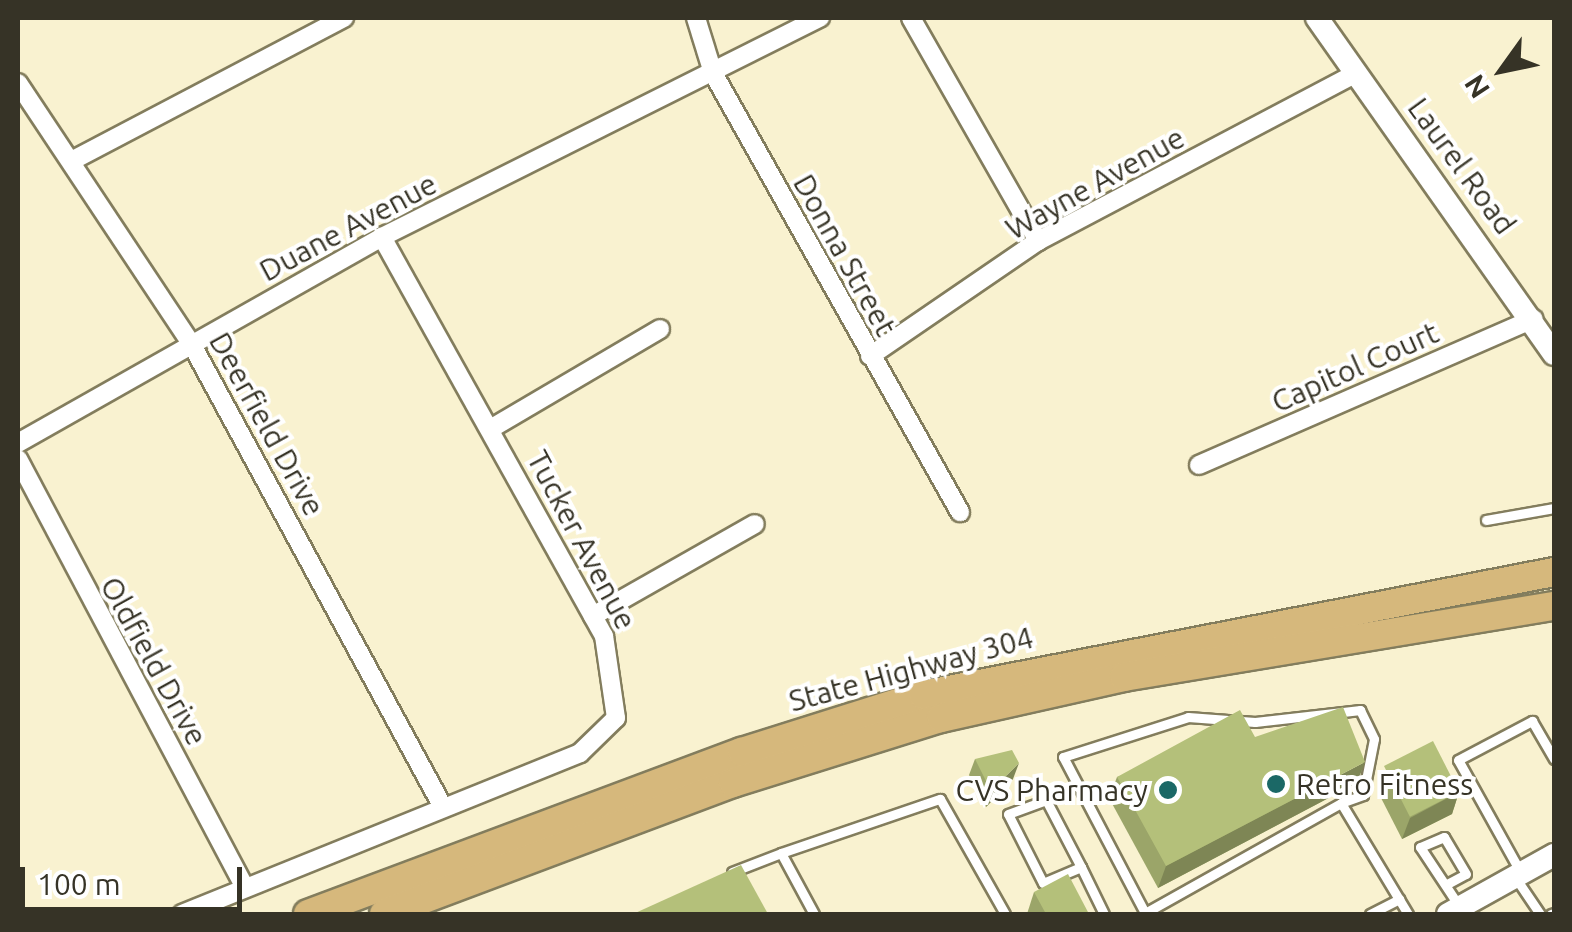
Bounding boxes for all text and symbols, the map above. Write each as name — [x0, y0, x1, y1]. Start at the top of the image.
north arrow — [1452, 20, 1552, 120]
text: N — [1458, 69, 1495, 104]
street label: Laurel Road — [1401, 91, 1523, 241]
street label: Wayne Avenue — [999, 119, 1191, 247]
street label: Duane Avenue — [253, 165, 443, 289]
street label: Donna Street — [786, 168, 904, 342]
street label: Capitol Court — [1266, 314, 1444, 420]
street label: Deerfield Drive — [202, 326, 332, 522]
street label: Tucker Avenue — [520, 444, 644, 636]
street label: Oldfield Drive — [93, 570, 215, 752]
street label: State Highway 304 — [785, 619, 1037, 719]
place label: Retro Fitness — [1296, 766, 1473, 802]
place label: CVS Pharmacy — [956, 772, 1148, 808]
marker: Retro Fitness — [1265, 773, 1287, 795]
marker: CVS Pharmacy — [1157, 779, 1179, 801]
scale bar — [25, 847, 248, 909]
text: 100 m — [37, 867, 121, 901]

